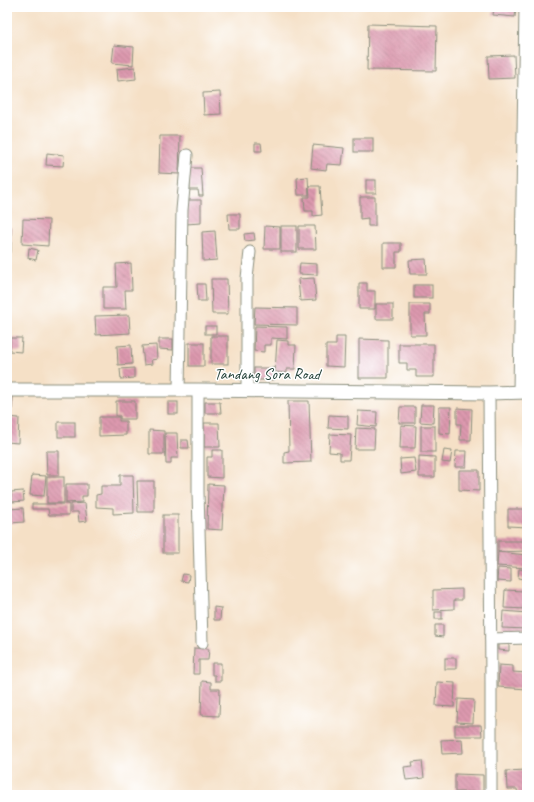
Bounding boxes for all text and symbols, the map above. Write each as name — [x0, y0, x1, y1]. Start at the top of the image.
street label: Tandang Sora Road — [214, 364, 323, 384]

